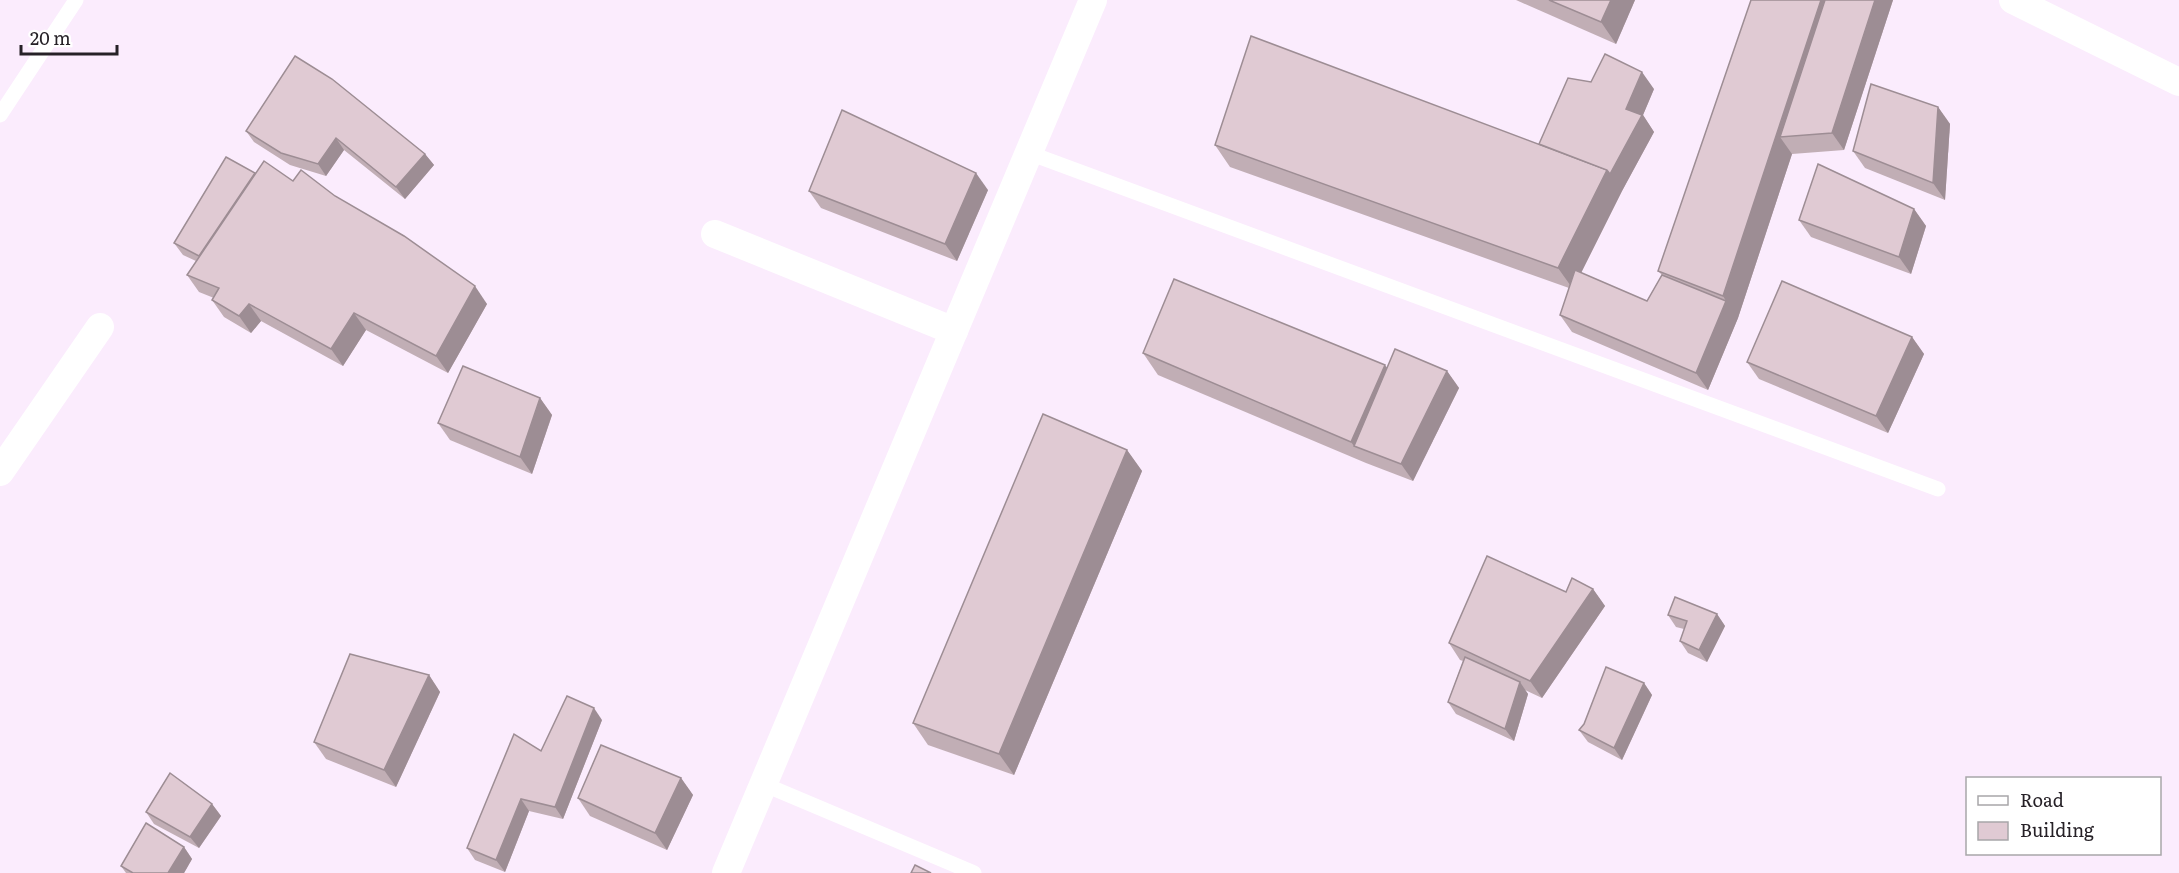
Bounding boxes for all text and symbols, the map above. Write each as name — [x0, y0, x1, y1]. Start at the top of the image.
scale bar — [21, 18, 117, 56]
text: 20 m — [30, 24, 71, 51]
legend — [1966, 777, 2161, 855]
text: Road — [2020, 786, 2064, 813]
text: Building — [2020, 816, 2095, 843]

